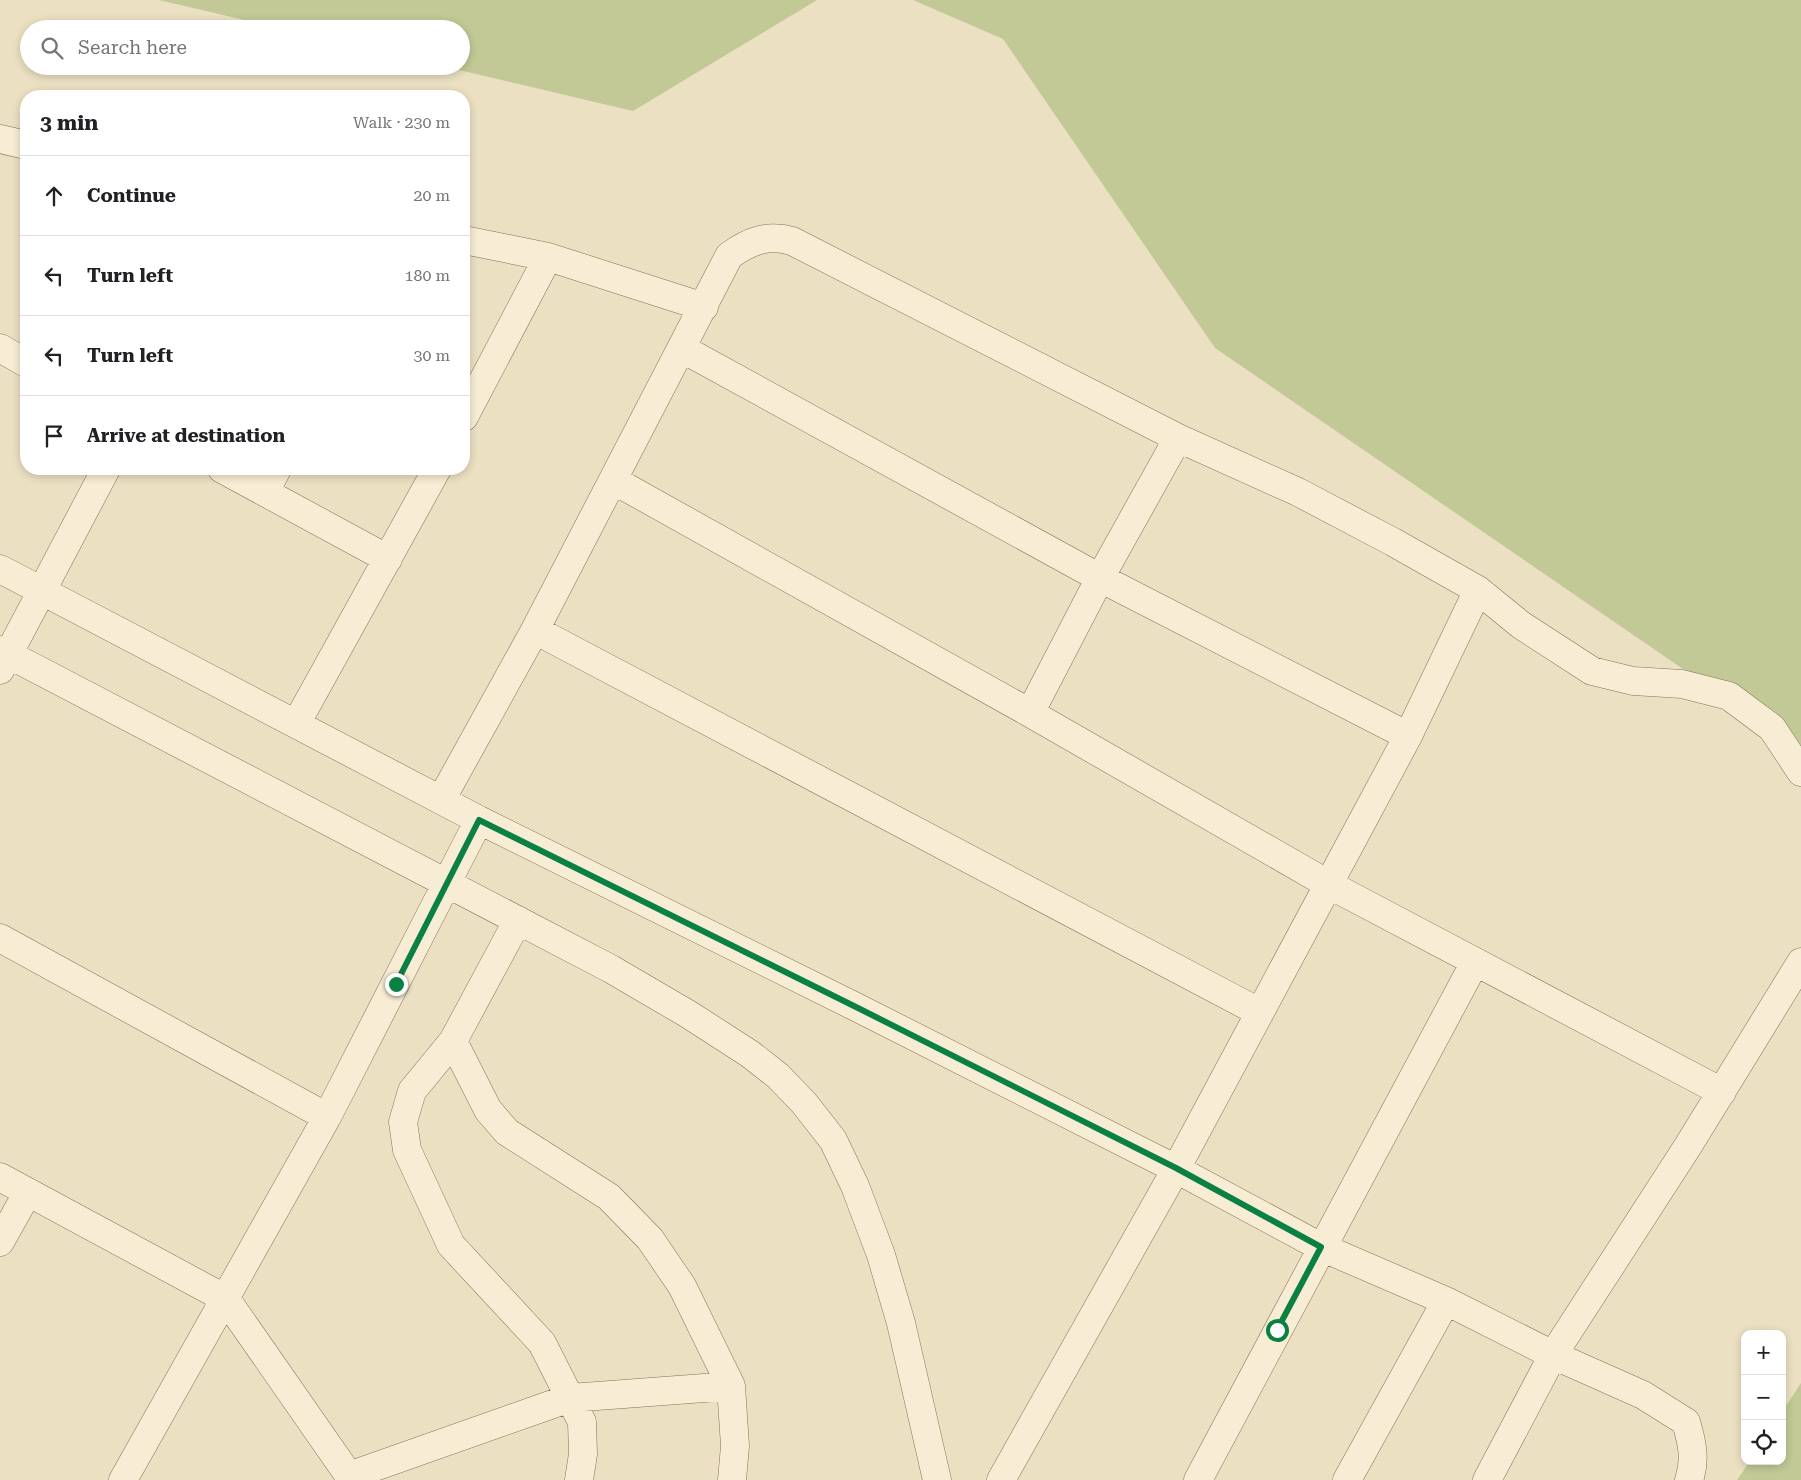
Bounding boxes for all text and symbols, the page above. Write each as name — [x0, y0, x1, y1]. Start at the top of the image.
search box — [20, 20, 470, 75]
icon: search — [38, 34, 66, 62]
text: Search here — [78, 36, 187, 59]
text: 3 min — [40, 111, 98, 135]
text: Walk · 230 m — [353, 113, 450, 132]
icon: ahead — [40, 182, 68, 210]
text: Continue — [87, 184, 176, 207]
text: 20 m — [413, 186, 450, 205]
icon: left — [40, 262, 68, 290]
text: Turn left — [87, 264, 173, 287]
text: 180 m — [404, 266, 450, 285]
icon: left — [40, 342, 68, 370]
text: Turn left — [87, 344, 173, 367]
text: 30 m — [413, 346, 450, 365]
icon: arrive — [40, 422, 68, 450]
text: Arrive at destination — [87, 424, 285, 447]
route end — [385, 973, 408, 996]
route start — [1266, 1319, 1289, 1342]
map controls — [1741, 1330, 1786, 1465]
button: + — [1741, 1330, 1786, 1375]
button: − — [1741, 1375, 1786, 1420]
button: locate — [1741, 1420, 1786, 1465]

